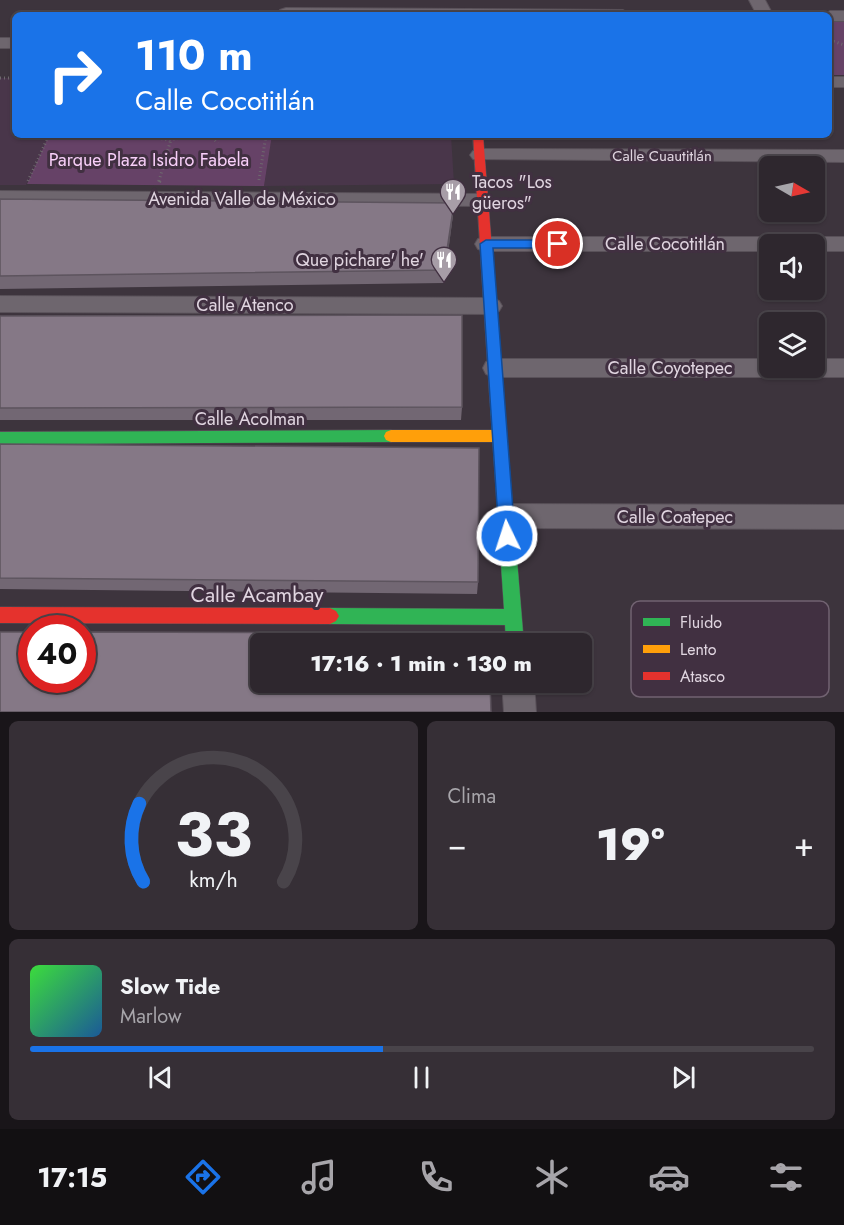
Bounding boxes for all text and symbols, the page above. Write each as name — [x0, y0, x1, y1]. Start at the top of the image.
text: 110 m — [135, 25, 253, 86]
icon: right — [36, 36, 114, 114]
text: Calle Cocotitlán — [135, 81, 315, 120]
street label: Calle Cuautitlán — [612, 145, 712, 167]
park label: Parque Plaza Isidro Fabela — [49, 147, 249, 173]
north arrow — [759, 156, 825, 222]
map controls — [759, 156, 825, 378]
place label: Tacos "Los güeros" — [472, 169, 552, 216]
restaurant icon: Tacos "Los güeros" — [438, 177, 468, 215]
street label: Avenida Valle de México — [148, 186, 336, 212]
pin — [532, 218, 583, 269]
icon: arrive — [541, 227, 574, 260]
street label: Calle Cocotitlán — [605, 231, 725, 257]
button: sound — [759, 234, 825, 300]
restaurant icon: Que pichare' he' — [429, 245, 459, 283]
place label: Que pichare' he' — [296, 247, 424, 273]
street label: Calle Atenco — [196, 292, 294, 318]
button: layers — [759, 312, 825, 378]
street label: Calle Coyotepec — [607, 355, 733, 381]
street label: Calle Acolman — [195, 406, 305, 432]
position arrow — [475, 504, 539, 568]
street label: Calle Coatepec — [617, 504, 733, 530]
street label: Calle Acambay — [191, 580, 324, 610]
legend — [631, 601, 829, 697]
text: Fluido — [680, 611, 722, 634]
speed limit sign: 40 — [18, 615, 96, 693]
text: Lento — [680, 638, 717, 661]
text: 17:16 · 1 min · 130 m — [310, 647, 532, 679]
text: Atasco — [680, 665, 725, 688]
text: Clima — [448, 782, 496, 811]
text: 33 — [174, 789, 252, 879]
text: 19° — [596, 812, 665, 877]
text: − — [448, 821, 467, 868]
text: + — [794, 821, 814, 868]
text: km/h — [189, 865, 237, 896]
text: Slow Tide — [120, 970, 220, 1002]
text: Marlow — [120, 1002, 182, 1031]
icon: previous — [144, 1061, 177, 1094]
icon: pause — [405, 1061, 438, 1094]
icon: next — [667, 1061, 700, 1094]
icon: directions — [182, 1156, 224, 1198]
icon: music — [298, 1156, 340, 1198]
icon: phone — [415, 1156, 457, 1198]
icon: climate — [531, 1156, 573, 1198]
icon: car — [648, 1156, 690, 1198]
icon: filters — [765, 1156, 807, 1198]
text: 17:15 — [37, 1158, 107, 1197]

